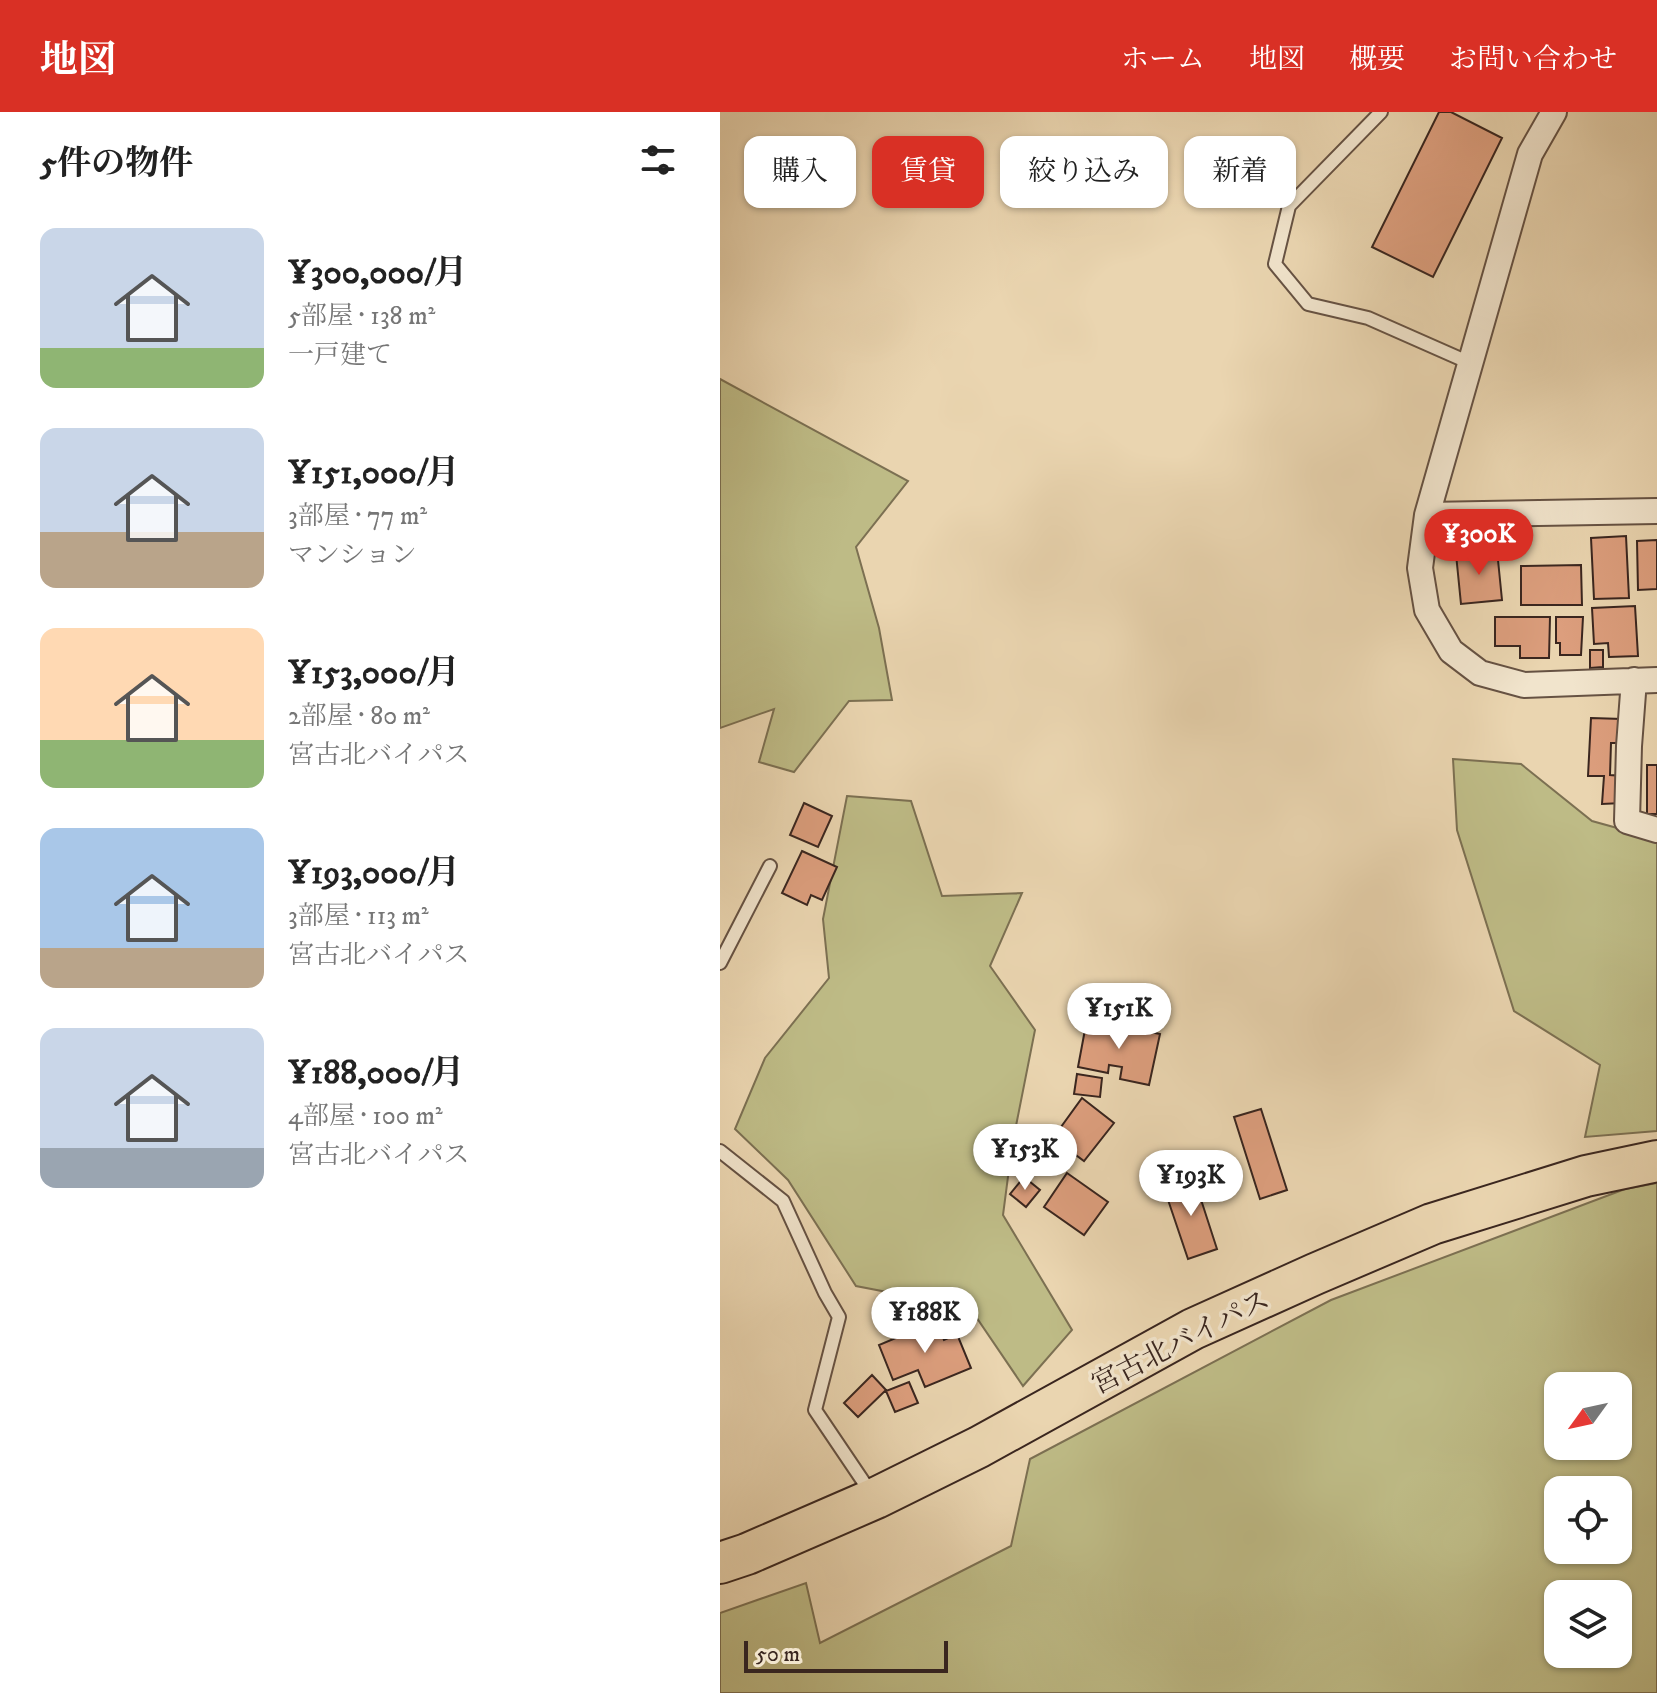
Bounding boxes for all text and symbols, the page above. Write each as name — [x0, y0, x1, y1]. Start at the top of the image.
text: 地図 — [40, 37, 116, 85]
text: ホーム — [1121, 42, 1205, 77]
text: 地図 — [1249, 42, 1305, 77]
text: 概要 — [1349, 42, 1405, 77]
text: お問い合わせ — [1449, 42, 1617, 77]
chip: 購入 — [744, 136, 856, 208]
chip: 賃貸 — [872, 136, 984, 208]
chip: 絞り込み — [1000, 136, 1168, 208]
chip: 新着 — [1184, 136, 1296, 208]
icon: filters — [636, 138, 680, 182]
text: 5件の物件 — [40, 143, 193, 185]
text: ¥300,000/月 — [288, 252, 467, 294]
icon: home — [104, 260, 200, 356]
text: 5部屋 · 138 m² — [288, 300, 435, 333]
text: 一戸建て — [288, 339, 392, 372]
text: ¥151,000/月 — [288, 452, 460, 494]
icon: home — [104, 460, 200, 556]
text: 3部屋 · 77 m² — [288, 500, 427, 533]
pin: ¥300K — [1423, 509, 1535, 577]
text: ¥300K — [1442, 518, 1516, 551]
text: マンション — [288, 539, 417, 572]
text: ¥153,000/月 — [288, 652, 460, 694]
icon: home — [104, 660, 200, 756]
text: 2部屋 · 80 m² — [288, 700, 430, 733]
text: 宮古北バイパス — [288, 739, 469, 772]
text: ¥193,000/月 — [288, 852, 460, 894]
icon: home — [104, 860, 200, 956]
text: 3部屋 · 113 m² — [288, 900, 429, 933]
text: 宮古北バイパス — [288, 939, 469, 972]
pin: ¥151K — [1063, 983, 1175, 1051]
text: ¥151K — [1085, 992, 1153, 1025]
text: ¥188,000/月 — [288, 1052, 465, 1094]
icon: home — [104, 1060, 200, 1156]
text: 4部屋 · 100 m² — [288, 1100, 443, 1133]
pin: ¥153K — [969, 1124, 1081, 1192]
text: ¥153K — [991, 1133, 1059, 1166]
text: 宮古北バイパス — [288, 1139, 469, 1172]
pin: ¥193K — [1135, 1150, 1247, 1218]
text: ¥193K — [1157, 1159, 1225, 1192]
street label: 宮古北バイパス — [1086, 1282, 1276, 1402]
pin: ¥188K — [869, 1287, 981, 1355]
text: ¥188K — [889, 1296, 961, 1329]
north arrow — [1544, 1372, 1632, 1460]
map controls — [1544, 1372, 1632, 1668]
button: locate — [1544, 1476, 1632, 1564]
button: layers — [1544, 1580, 1632, 1668]
scale bar — [744, 1637, 948, 1673]
text: 50 m — [756, 1641, 800, 1668]

